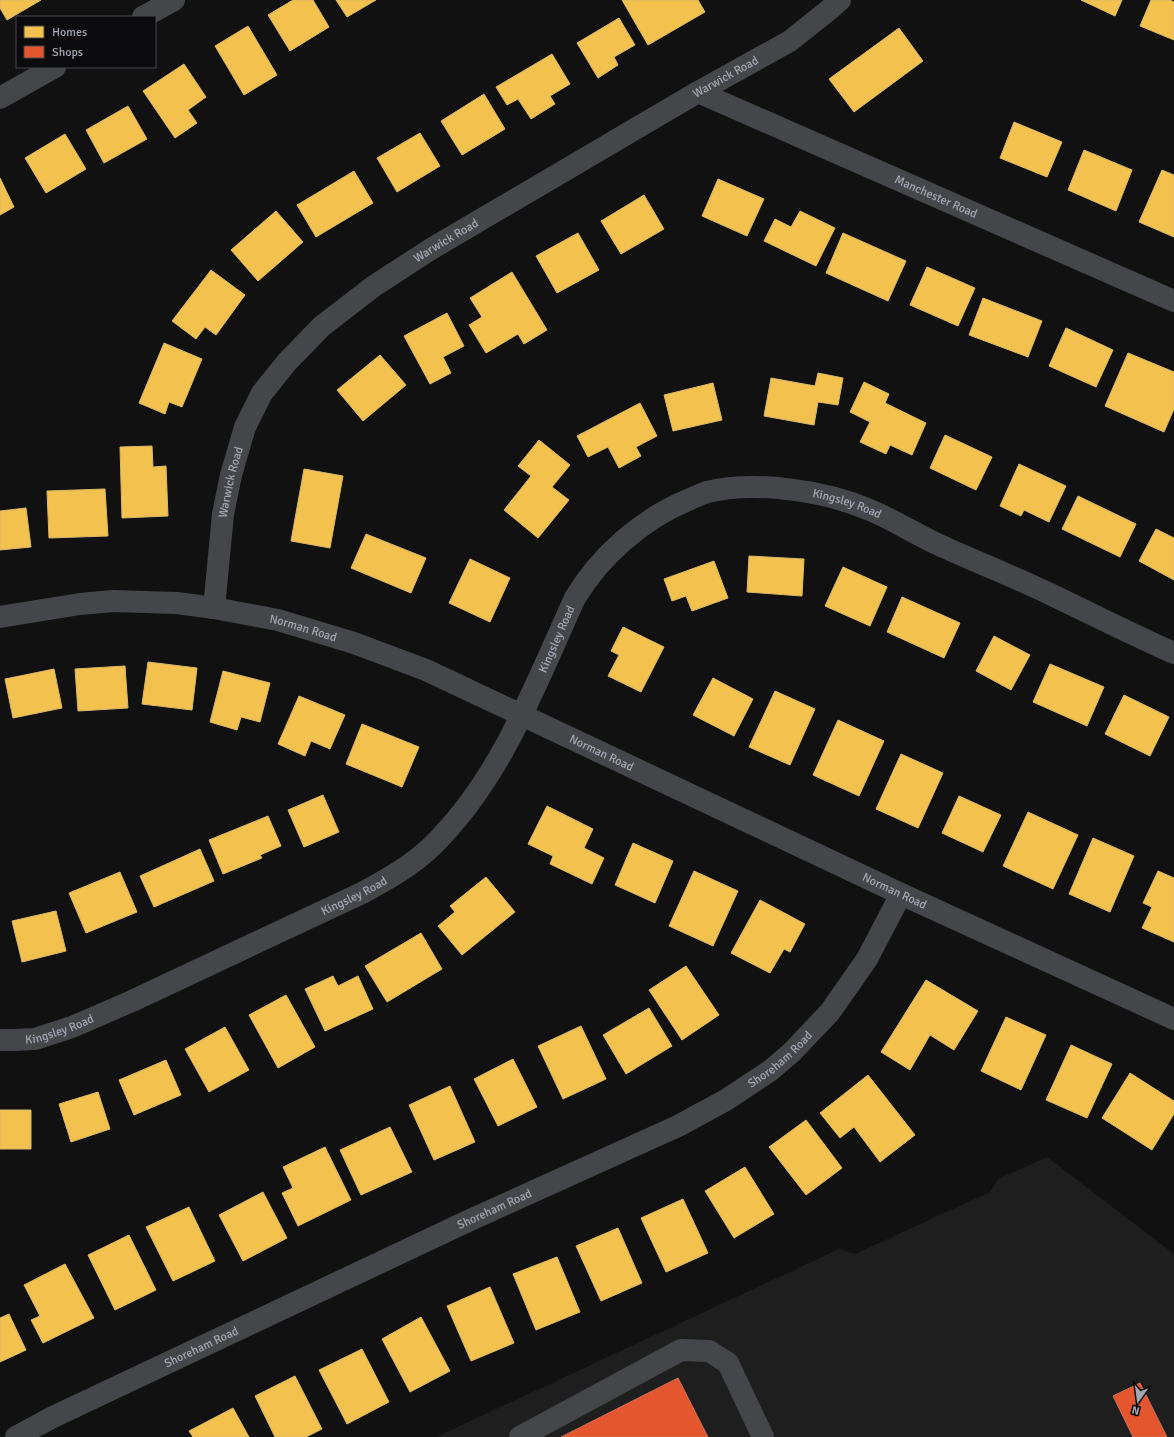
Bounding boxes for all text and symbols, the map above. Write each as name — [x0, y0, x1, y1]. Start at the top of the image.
legend — [16, 16, 156, 68]
text: Homes — [52, 25, 87, 40]
text: Shops — [52, 45, 83, 60]
street label: Warwick Road — [690, 53, 761, 101]
street label: Manchester Road — [892, 172, 980, 221]
street label: Warwick Road — [411, 215, 481, 266]
street label: Warwick Road — [215, 445, 246, 519]
street label: Kingsley Road — [811, 486, 884, 522]
street label: Kingsley Road — [535, 603, 578, 675]
street label: Norman Road — [268, 611, 339, 645]
street label: Norman Road — [567, 731, 636, 774]
street label: Norman Road — [860, 869, 929, 912]
street label: Kingsley Road — [319, 873, 390, 919]
street label: Kingsley Road — [25, 1011, 96, 1047]
street label: Shoreham Road — [745, 1028, 816, 1091]
street label: Shoreham Road — [455, 1186, 534, 1233]
street label: Shoreham Road — [162, 1323, 241, 1371]
north arrow — [1118, 1381, 1158, 1421]
text: N — [1130, 1403, 1141, 1417]

